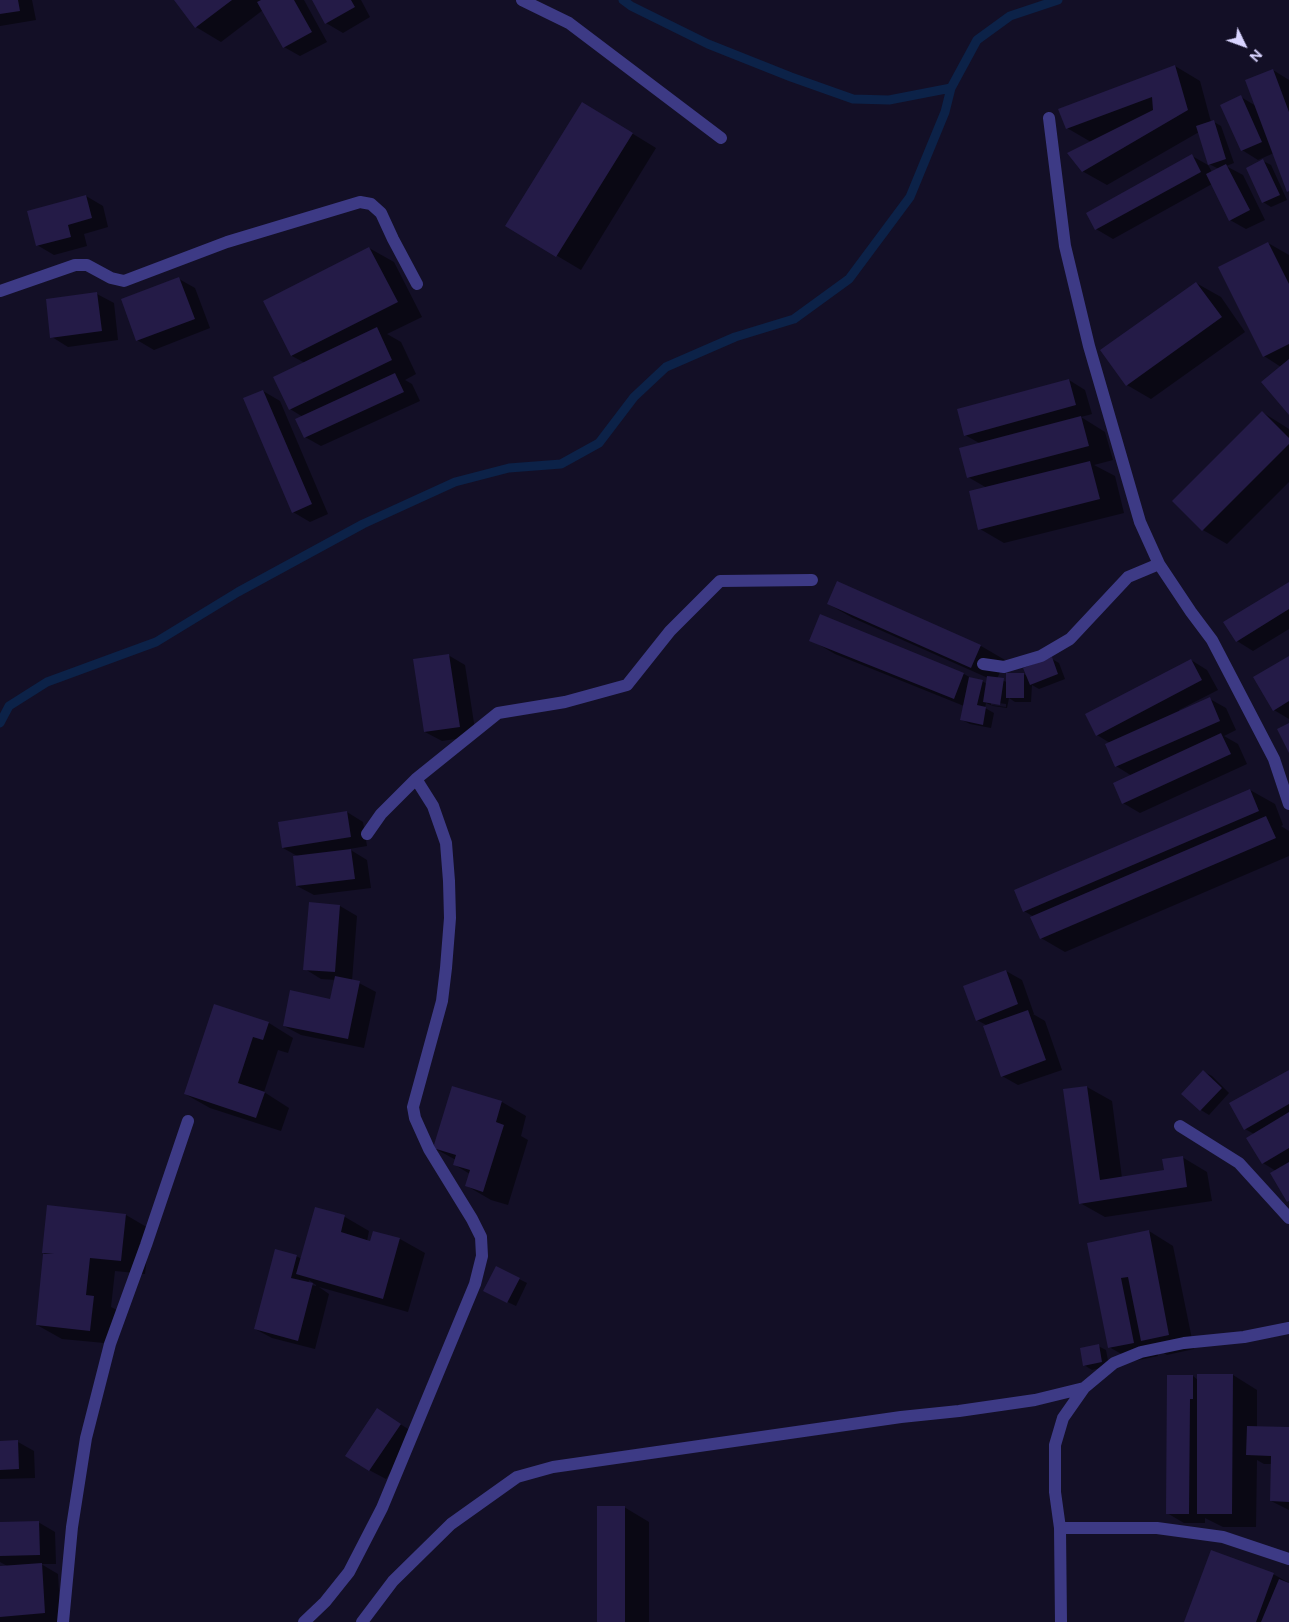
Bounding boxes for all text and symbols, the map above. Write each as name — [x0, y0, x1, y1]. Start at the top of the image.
north arrow — [1219, 20, 1269, 70]
text: N — [1246, 46, 1265, 65]

